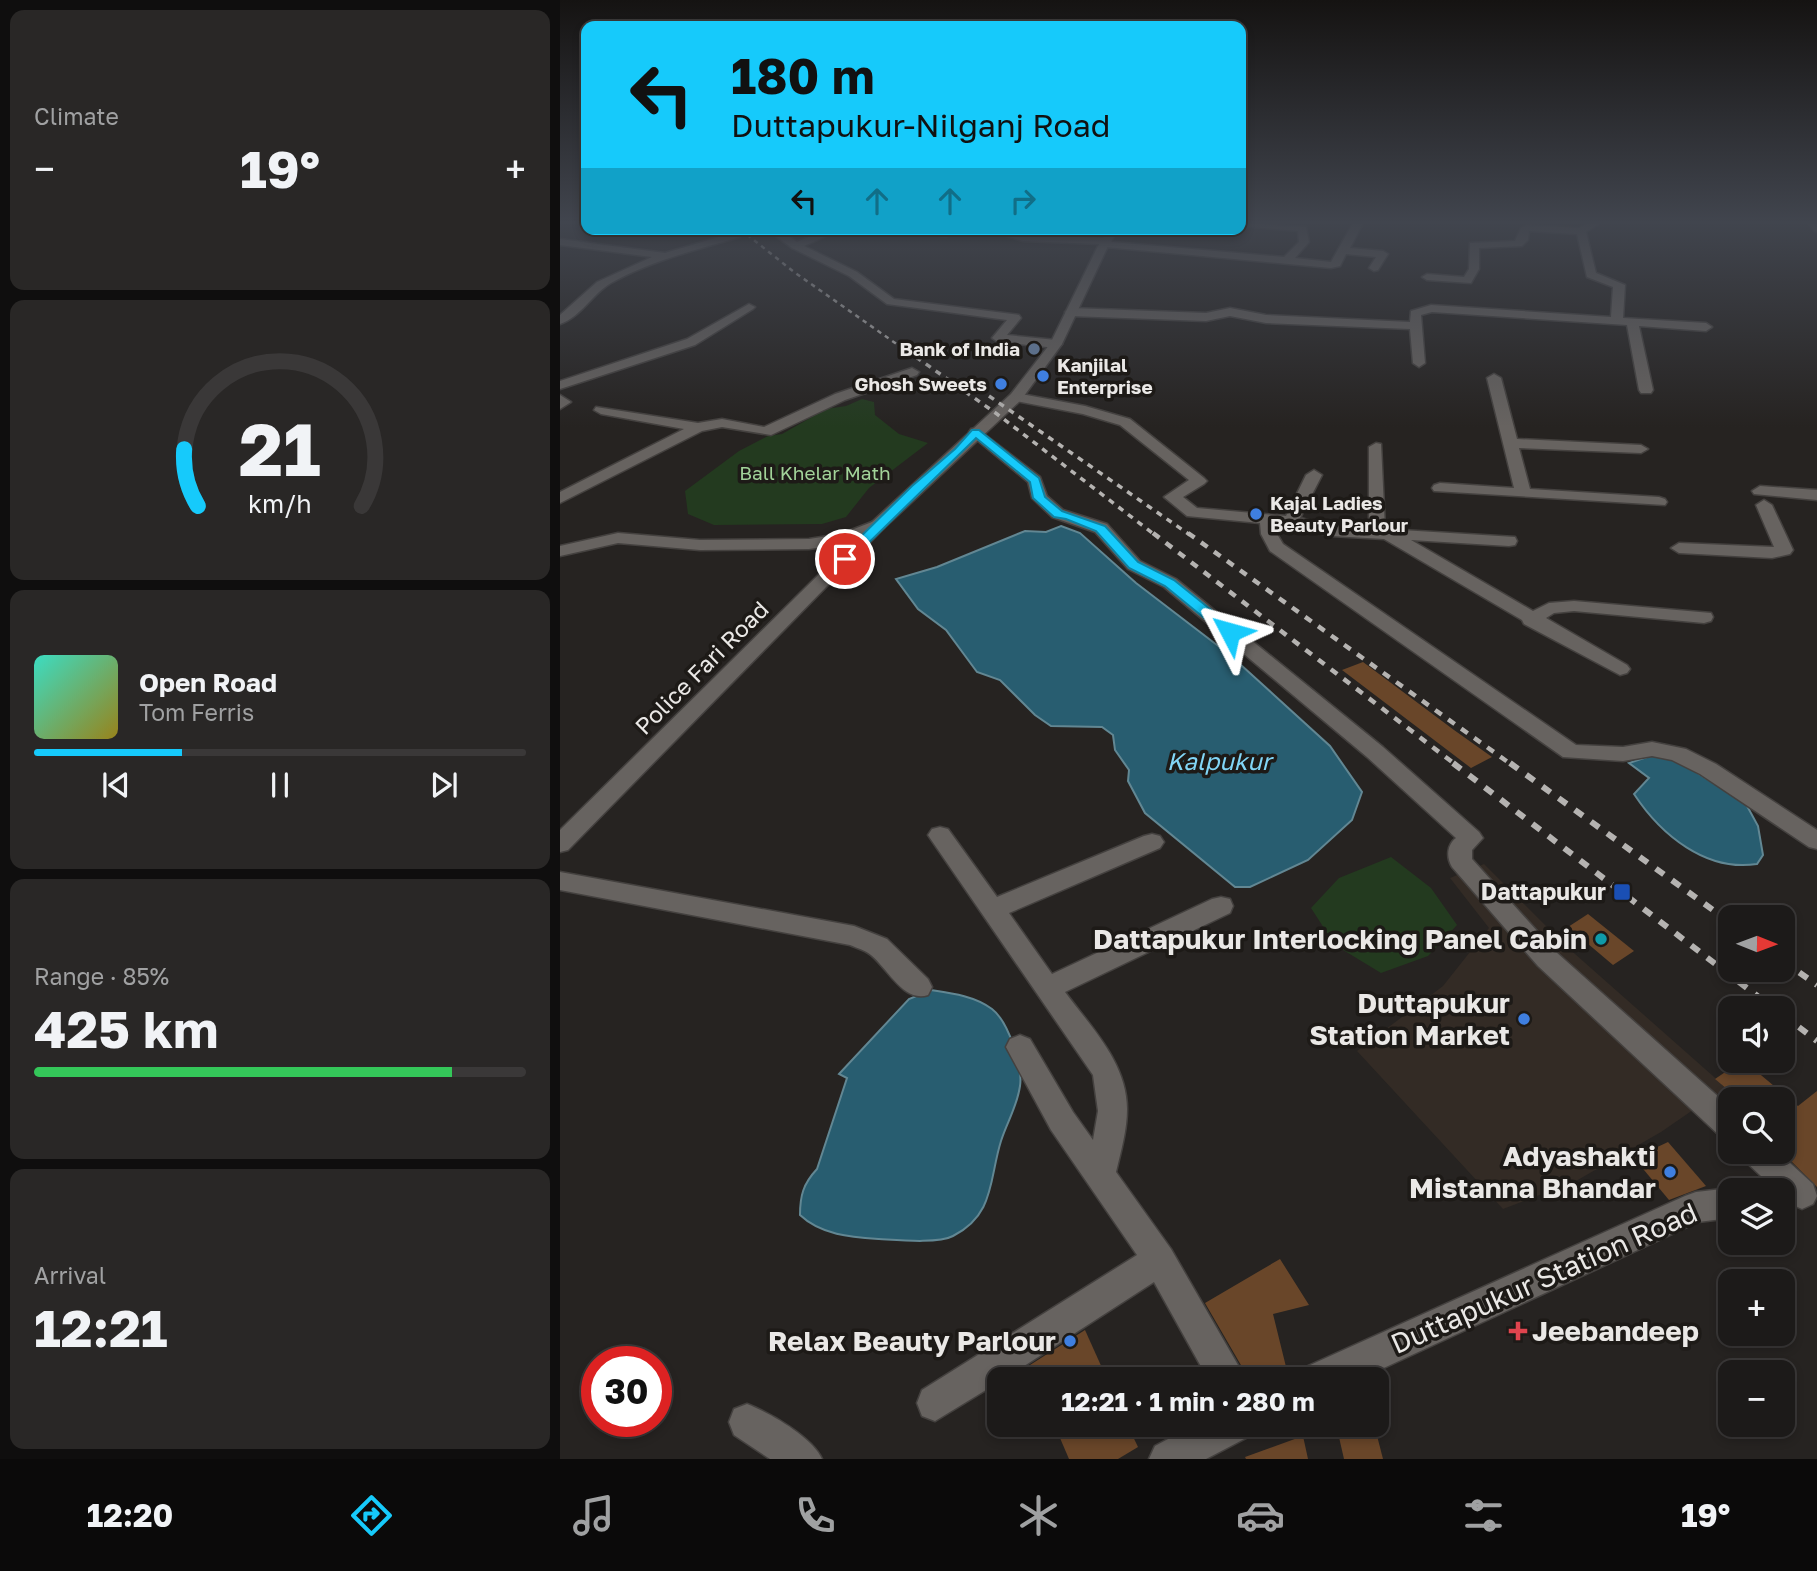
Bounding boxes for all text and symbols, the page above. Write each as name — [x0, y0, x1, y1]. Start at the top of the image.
text: 180 m — [731, 46, 875, 105]
icon: left — [616, 49, 707, 140]
text: Climate — [34, 102, 119, 130]
text: Duttapukur-Nilganj Road — [731, 106, 1111, 144]
text: 19° — [240, 137, 320, 199]
text: − — [34, 146, 55, 191]
text: + — [505, 146, 526, 191]
icon: left — [785, 182, 823, 220]
icon: ahead — [858, 182, 896, 220]
icon: ahead — [931, 182, 969, 220]
icon: right — [1004, 182, 1042, 220]
place label: Bank of India — [899, 337, 1020, 360]
marker: Bank of India — [1026, 341, 1042, 357]
place label: Kanjilal Enterprise — [1057, 353, 1153, 398]
marker: Kanjilal Enterprise — [1035, 368, 1051, 384]
place label: Ghosh Sweets — [854, 372, 987, 395]
marker: Ghosh Sweets — [993, 376, 1009, 392]
text: 21 — [239, 405, 321, 492]
park label: Ball Khelar Math — [739, 461, 891, 484]
text: km/h — [248, 487, 312, 518]
place label: Kajal Ladies Beauty Parlour — [1270, 491, 1409, 536]
marker: Kajal Ladies Beauty Parlour — [1248, 506, 1264, 522]
pin — [815, 529, 875, 589]
icon: arrive — [826, 540, 864, 578]
street label: Police Fari Road — [629, 595, 774, 740]
position arrow — [1193, 595, 1267, 669]
text: Open Road — [139, 667, 277, 698]
text: Tom Ferris — [139, 698, 254, 726]
water label: Kalpukur — [1167, 746, 1275, 775]
icon: previous — [97, 766, 135, 804]
icon: pause — [261, 766, 299, 804]
icon: next — [425, 766, 463, 804]
place label: Dattapukur — [1481, 877, 1606, 905]
marker: Dattapukur — [1612, 882, 1632, 902]
north arrow — [1718, 905, 1796, 982]
map controls — [1718, 905, 1795, 1437]
place label: Dattapukur Interlocking Panel Cabin — [1093, 922, 1587, 955]
marker: Dattapukur Interlocking Panel Cabin — [1593, 931, 1609, 947]
text: Range · 85% — [34, 962, 169, 990]
place label: Duttapukur Station Market — [1309, 986, 1510, 1051]
button: sound — [1718, 996, 1795, 1073]
text: 425 km — [34, 997, 219, 1059]
marker: Duttapukur Station Market — [1516, 1011, 1532, 1027]
button: search — [1718, 1087, 1795, 1164]
place label: Adyashakti Mistanna Bhandar — [1409, 1139, 1656, 1204]
marker: Adyashakti Mistanna Bhandar — [1662, 1164, 1678, 1180]
button: layers — [1718, 1178, 1795, 1255]
street label: Duttapukur Station Road — [1386, 1195, 1702, 1360]
text: Arrival — [34, 1261, 106, 1289]
button: + — [1718, 1269, 1795, 1346]
text: 12:21 — [34, 1296, 168, 1358]
place label: Jeebandeep — [1532, 1314, 1699, 1347]
marker: Jeebandeep — [1510, 1323, 1526, 1339]
place label: Relax Beauty Parlour — [768, 1324, 1056, 1357]
marker: Relax Beauty Parlour — [1062, 1333, 1078, 1349]
speed limit sign: 30 — [581, 1346, 672, 1437]
button: − — [1718, 1360, 1795, 1437]
text: 12:21 · 1 min · 280 m — [1061, 1386, 1315, 1417]
icon: directions — [347, 1491, 396, 1540]
icon: music — [569, 1491, 618, 1540]
icon: phone — [791, 1491, 840, 1540]
icon: climate — [1014, 1491, 1063, 1540]
icon: car — [1236, 1491, 1285, 1540]
icon: filters — [1459, 1491, 1508, 1540]
text: 12:20 — [87, 1496, 173, 1534]
text: 19° — [1681, 1496, 1730, 1534]

